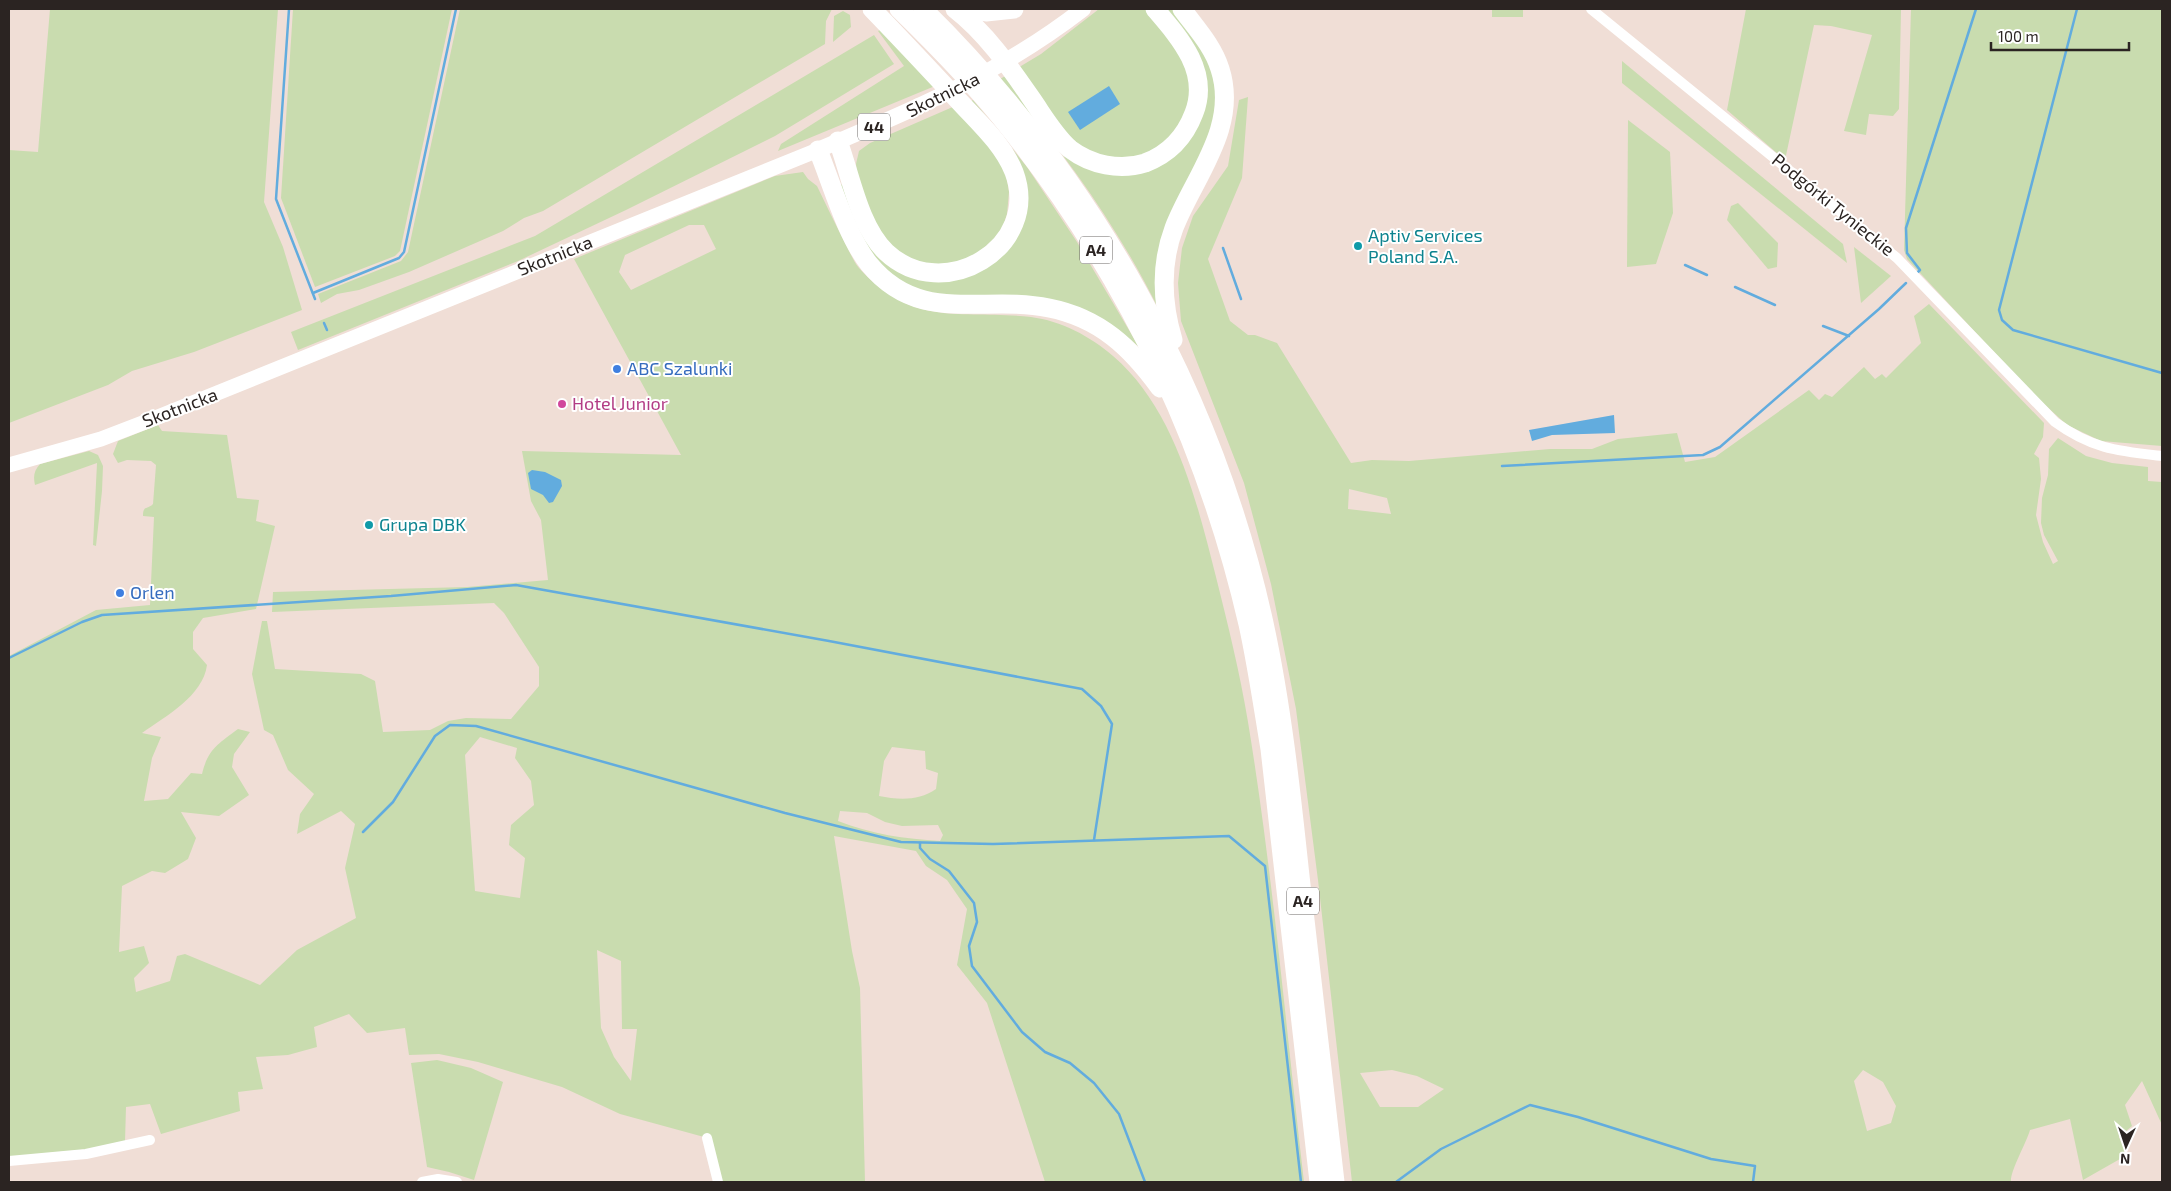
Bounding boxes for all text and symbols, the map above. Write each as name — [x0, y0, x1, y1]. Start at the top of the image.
scale bar — [1991, 20, 2128, 52]
text: 100 m — [1998, 27, 2039, 45]
street label: Skotnicka — [902, 67, 983, 121]
road number: 44 — [858, 114, 890, 140]
street label: Podgórki Tynieckie — [1768, 148, 1899, 260]
place label: Aptiv Services Poland S.A. — [1368, 224, 1483, 267]
street label: Skotnicka — [514, 230, 595, 280]
road number: A4 — [1080, 236, 1112, 264]
marker: Aptiv Services Poland S.A. — [1352, 240, 1364, 252]
place label: ABC Szalunki — [627, 357, 732, 379]
marker: ABC Szalunki — [611, 363, 623, 375]
street label: Skotnicka — [139, 383, 220, 431]
place label: Hotel Junior — [572, 392, 668, 414]
marker: Hotel Junior — [556, 398, 568, 410]
place label: Grupa DBK — [379, 513, 466, 535]
marker: Grupa DBK — [363, 519, 375, 531]
place label: Orlen — [130, 581, 175, 603]
marker: Orlen — [114, 587, 126, 599]
road number: A4 — [1287, 888, 1319, 914]
north arrow — [2101, 1121, 2151, 1171]
text: N — [2120, 1151, 2131, 1168]

